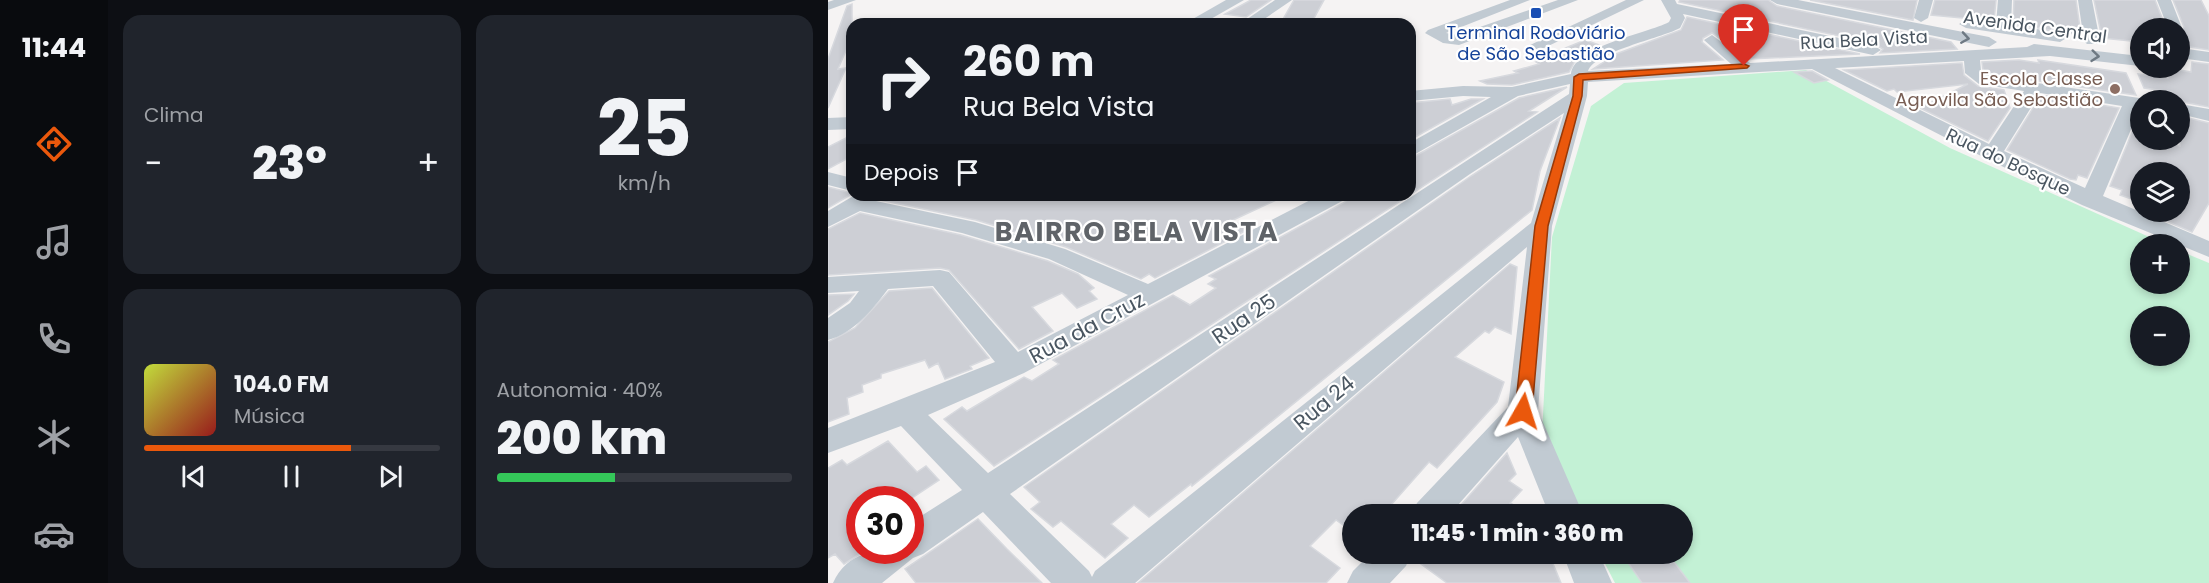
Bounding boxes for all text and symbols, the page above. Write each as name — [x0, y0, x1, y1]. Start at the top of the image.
pin — [1718, 4, 1769, 66]
street label: Avenida Central — [1962, 4, 2109, 49]
marker: Terminal Rodoviário de São Sebastião — [1529, 6, 1543, 20]
icon: arrive — [1727, 13, 1760, 46]
map controls — [2130, 18, 2190, 366]
button: sound — [2130, 18, 2190, 78]
place label: Terminal Rodoviário de São Sebastião — [1446, 20, 1626, 66]
street label: Rua Bela Vista — [1800, 24, 1928, 55]
text: 11:44 — [22, 29, 86, 66]
one-way arrow — [1959, 31, 1969, 44]
text: 260 m — [963, 32, 1095, 91]
icon: right — [864, 42, 942, 120]
one-way arrow — [2090, 49, 2099, 62]
place label: Escola Classe Agrovila São Sebastião — [1895, 66, 2103, 112]
text: 25 — [597, 74, 692, 183]
marker: Escola Classe Agrovila São Sebastião — [2108, 82, 2122, 96]
text: Rua Bela Vista — [963, 88, 1155, 125]
button: search — [2130, 90, 2190, 150]
text: Clima — [144, 101, 203, 129]
street label: Rua do Bosque — [1942, 122, 2075, 201]
icon: directions — [33, 123, 75, 165]
text: 23° — [252, 132, 327, 195]
text: − — [144, 140, 162, 187]
text: + — [417, 140, 439, 187]
icon: arrive — [951, 156, 984, 189]
text: Depois — [864, 157, 939, 188]
button: layers — [2130, 162, 2190, 222]
text: km/h — [618, 169, 671, 197]
district label: BAIRRO BELA VISTA — [995, 213, 1279, 250]
icon: music — [33, 221, 75, 263]
button: + — [2130, 234, 2190, 294]
street label: Rua da Cruz — [1024, 285, 1150, 370]
street label: Rua 25 — [1206, 287, 1281, 351]
button: − — [2130, 306, 2190, 366]
icon: phone — [33, 318, 75, 360]
text: 104.0 FM — [234, 369, 329, 400]
street label: Rua 24 — [1287, 369, 1360, 437]
text: Autonomia · 40% — [497, 376, 663, 404]
position arrow — [1491, 379, 1555, 443]
text: Música — [234, 402, 305, 430]
text: 200 km — [497, 407, 667, 470]
icon: climate — [33, 416, 75, 458]
icon: previous — [177, 460, 210, 493]
icon: pause — [275, 460, 308, 493]
icon: next — [374, 460, 407, 493]
speed limit sign: 30 — [846, 486, 924, 564]
icon: car — [33, 513, 75, 555]
text: 11:45 · 1 min · 360 m — [1412, 518, 1623, 549]

